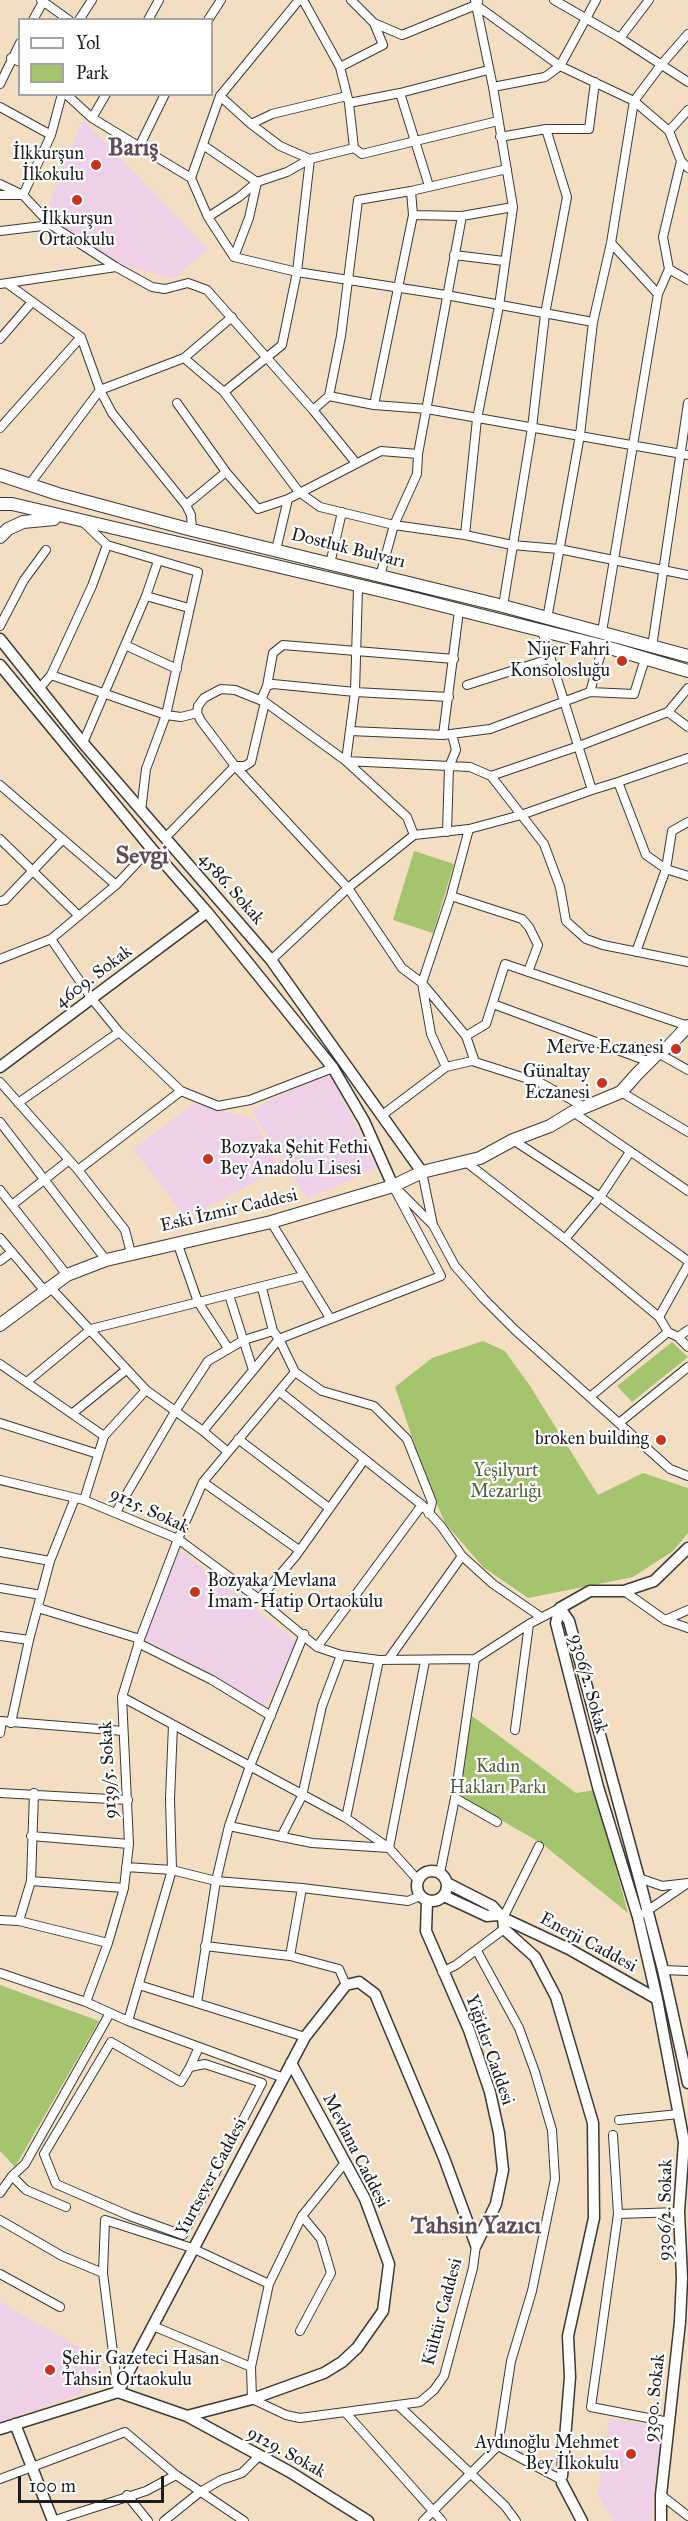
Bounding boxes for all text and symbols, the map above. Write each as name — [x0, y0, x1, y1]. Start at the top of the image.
legend — [18, 18, 213, 96]
text: Yol — [76, 32, 100, 54]
text: Park — [76, 62, 109, 84]
district label: Barış — [108, 135, 158, 163]
place label: İlkkurşun İlkokulu — [12, 144, 84, 186]
marker: İlkkurşun İlkokulu — [89, 158, 103, 172]
marker: İlkkurşun Ortaokulu — [70, 193, 84, 207]
place label: İlkkurşun Ortaokulu — [39, 209, 115, 252]
street label: Dostluk Bulvarı — [289, 524, 407, 574]
place label: Nijer Fahri Konsolosluğu — [510, 640, 610, 682]
marker: Nijer Fahri Konsolosluğu — [615, 654, 629, 668]
district label: Sevgi — [115, 843, 169, 871]
street label: 4586. Sokak — [194, 848, 268, 930]
street label: 4609. Sokak — [51, 941, 137, 1013]
place label: Merve Eczanesi — [546, 1038, 664, 1060]
marker: Merve Eczanesi — [669, 1042, 683, 1056]
place label: Günaltay Eczanesi — [523, 1062, 590, 1104]
marker: Günaltay Eczanesi — [595, 1076, 609, 1090]
place label: Bozyaka Şehit Fethi Bey Anadolu Lisesi — [220, 1138, 368, 1180]
marker: Bozyaka Şehit Fethi Bey Anadolu Lisesi — [201, 1152, 215, 1166]
street label: Eski İzmir Caddesi — [158, 1185, 300, 1237]
place label: broken building — [535, 1429, 649, 1451]
marker: broken building — [654, 1433, 668, 1447]
park label: Yeşilyurt Mezarlığı — [470, 1461, 542, 1504]
street label: 9125. Sokak — [106, 1483, 192, 1539]
place label: Bozyaka Mevlana İmam-Hatip Ortaokulu — [207, 1571, 383, 1614]
marker: Bozyaka Mevlana İmam-Hatip Ortaokulu — [188, 1585, 202, 1599]
street label: 9306/2. Sokak — [564, 1632, 612, 1736]
street label: 9139/5. Sokak — [96, 1721, 122, 1819]
park label: Kadın Hakları Parkı — [449, 1757, 547, 1800]
street label: Enerji Caddesi — [536, 1908, 640, 1978]
street label: Yiğitler Caddesi — [460, 1992, 518, 2108]
street label: Mevlana Caddesi — [317, 2090, 393, 2212]
street label: Yurtsever Caddesi — [172, 2114, 252, 2240]
street label: 9306/2. Sokak — [654, 2159, 678, 2261]
district label: Tahsin Yazıcı — [411, 2213, 541, 2241]
street label: Kültür Caddesi — [418, 2256, 468, 2368]
place label: Şehir Gazeteci Hasan Tahsin Ortaokulu — [62, 2349, 219, 2392]
street label: 9300. Sokak — [640, 2353, 670, 2443]
marker: Şehir Gazeteci Hasan Tahsin Ortaokulu — [43, 2363, 57, 2377]
street label: 9129. Sokak — [243, 2423, 329, 2483]
place label: Aydınoğlu Mehmet Bey İlkokulu — [475, 2433, 619, 2476]
marker: Aydınoğlu Mehmet Bey İlkokulu — [624, 2447, 638, 2461]
scale bar — [21, 2464, 166, 2502]
text: 100 m — [29, 2475, 76, 2497]

